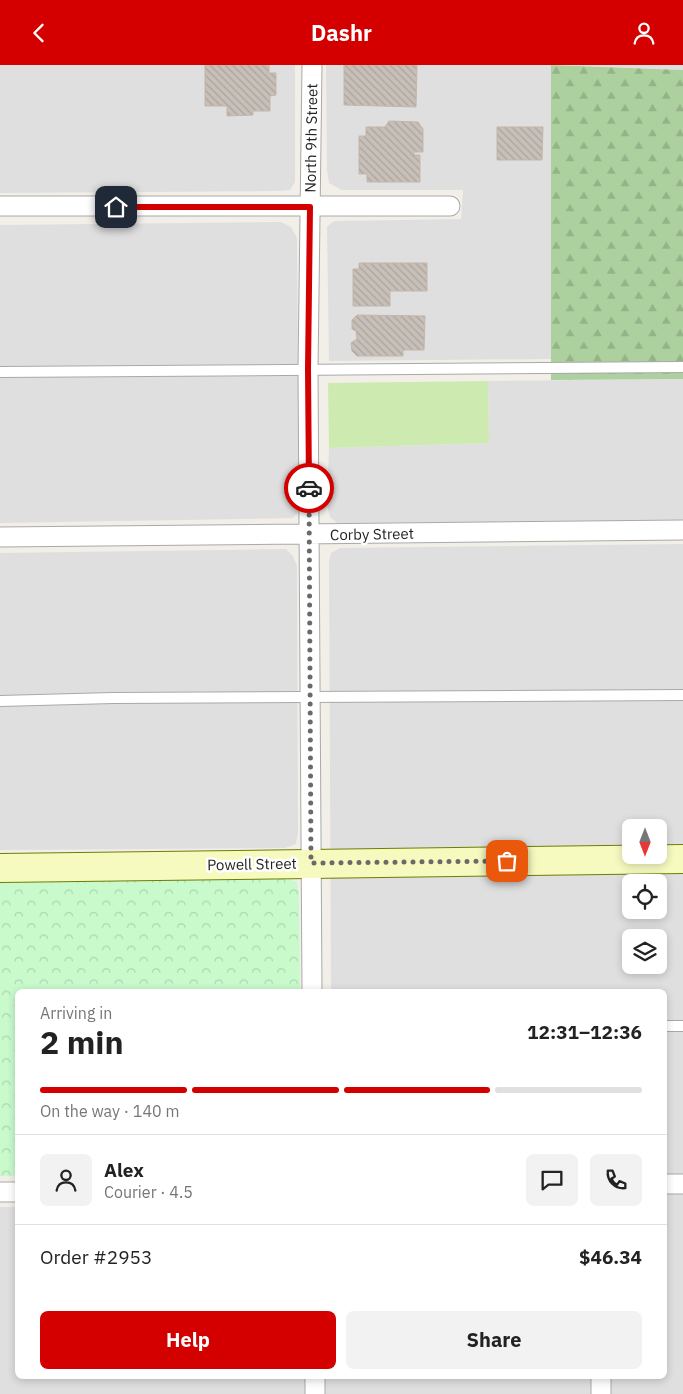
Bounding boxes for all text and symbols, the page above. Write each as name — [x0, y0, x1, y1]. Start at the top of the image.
text: Dashr — [311, 18, 372, 47]
icon: back — [25, 19, 53, 47]
icon: person — [630, 19, 658, 47]
street label: North 9th Street — [301, 83, 321, 193]
pin — [95, 186, 137, 228]
icon: home — [102, 193, 130, 221]
courier — [284, 463, 334, 513]
icon: car — [295, 474, 323, 502]
street label: Corby Street — [330, 524, 414, 544]
north arrow — [622, 819, 668, 864]
map controls — [622, 819, 667, 974]
pin — [486, 840, 528, 882]
icon: bag — [493, 847, 521, 875]
street label: Powell Street — [207, 854, 297, 874]
button: locate — [622, 874, 667, 919]
button: layers — [622, 929, 667, 974]
text: Arriving in — [40, 1003, 112, 1023]
text: 12:31–12:36 — [527, 1020, 642, 1044]
text: 2 min — [40, 1021, 124, 1063]
text: On the way · 140 m — [40, 1101, 179, 1121]
button: person — [40, 1154, 92, 1206]
button: chat — [526, 1154, 578, 1206]
button: phone — [590, 1154, 642, 1206]
text: Alex — [104, 1158, 144, 1182]
text: Courier · 4.5 — [104, 1182, 193, 1202]
text: Order #2953 — [40, 1245, 152, 1269]
text: $46.34 — [579, 1245, 642, 1269]
button: Help — [40, 1311, 336, 1369]
button: Share — [346, 1311, 642, 1369]

